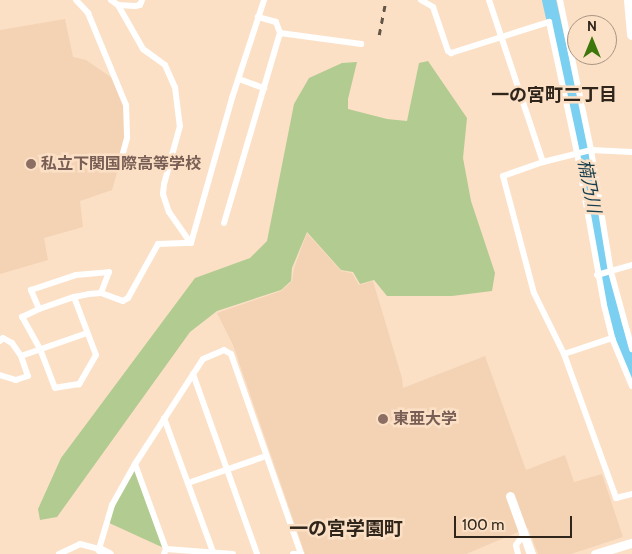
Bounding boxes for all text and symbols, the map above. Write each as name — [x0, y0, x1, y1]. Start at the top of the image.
north arrow — [567, 15, 617, 65]
text: N — [587, 17, 597, 35]
district label: 一の宮町二丁目 — [491, 84, 617, 106]
place label: 私立下関国際高等学校 — [41, 154, 201, 174]
water label: 楠乃川 — [573, 157, 605, 215]
marker: 私立下関国際高等学校 — [25, 158, 37, 170]
place label: 東亜大学 — [393, 409, 457, 429]
marker: 東亜大学 — [377, 413, 389, 425]
scale bar — [457, 506, 574, 538]
text: 100 m — [462, 516, 504, 534]
district label: 一の宮学園町 — [289, 518, 403, 540]

